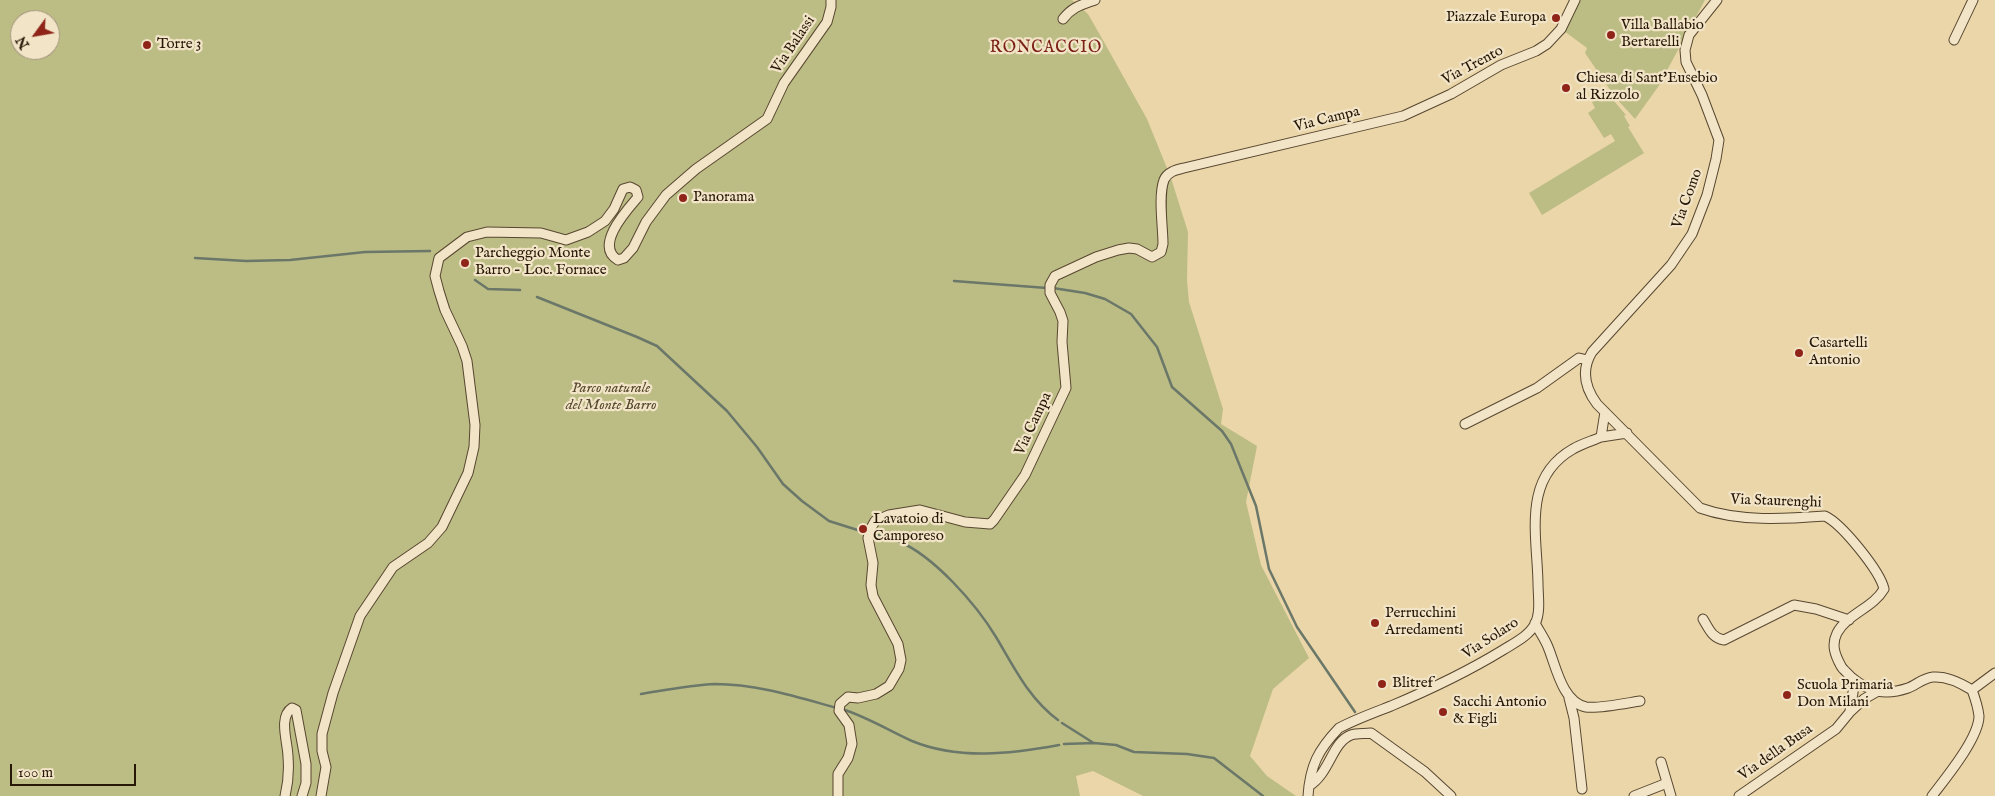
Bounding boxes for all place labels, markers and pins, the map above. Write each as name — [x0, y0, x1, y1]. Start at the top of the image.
place label: Piazzale Europa — [1446, 9, 1546, 27]
marker: Piazzale Europa — [1550, 12, 1562, 24]
place label: Villa Ballabio Bertarelli — [1621, 17, 1704, 52]
marker: Villa Ballabio Bertarelli — [1605, 29, 1617, 41]
place label: Torre 3 — [157, 36, 201, 54]
marker: Torre 3 — [141, 39, 153, 51]
place label: Chiesa di Sant'Eusebio al Rizzolo — [1576, 70, 1718, 105]
marker: Chiesa di Sant'Eusebio al Rizzolo — [1560, 82, 1572, 94]
place label: Panorama — [693, 189, 754, 207]
marker: Panorama — [677, 192, 689, 204]
place label: Parcheggio Monte Barro - Loc. Fornace — [475, 245, 607, 280]
marker: Parcheggio Monte Barro - Loc. Fornace — [459, 257, 471, 269]
place label: Casartelli Antonio — [1809, 335, 1868, 370]
marker: Casartelli Antonio — [1793, 347, 1805, 359]
place label: Lavatoio di Camporeso — [873, 511, 944, 546]
marker: Lavatoio di Camporeso — [857, 523, 869, 535]
place label: Perrucchini Arredamenti — [1385, 605, 1463, 640]
marker: Perrucchini Arredamenti — [1369, 617, 1381, 629]
place label: Blitref — [1392, 675, 1433, 693]
place label: Scuola Primaria Don Milani — [1797, 677, 1893, 712]
marker: Blitref — [1376, 678, 1388, 690]
marker: Scuola Primaria Don Milani — [1781, 689, 1793, 701]
place label: Sacchi Antonio & Figli — [1453, 694, 1547, 729]
marker: Sacchi Antonio & Figli — [1437, 706, 1449, 718]

